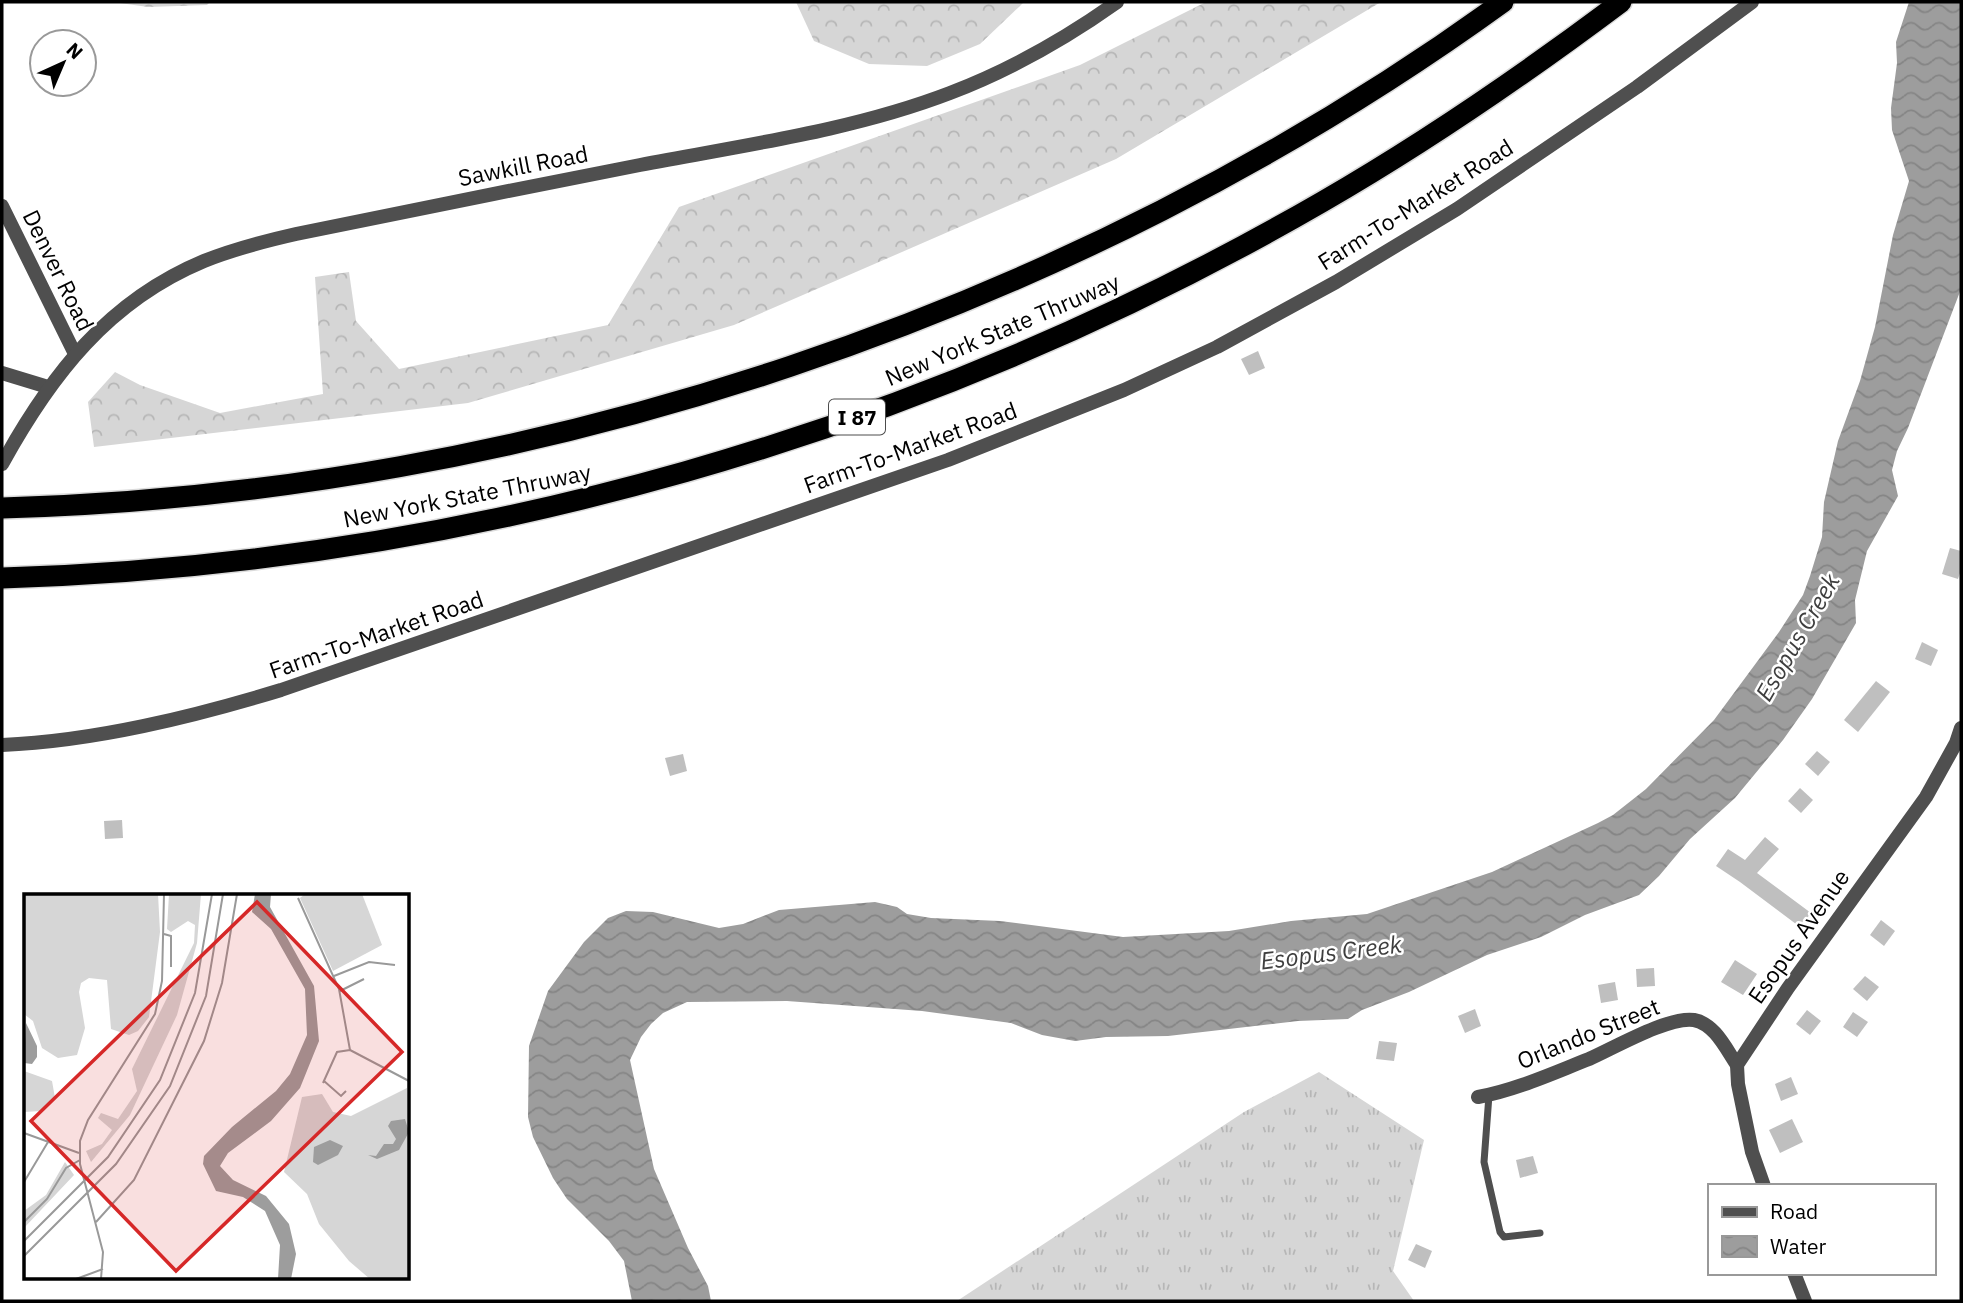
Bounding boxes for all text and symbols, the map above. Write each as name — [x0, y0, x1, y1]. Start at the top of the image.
north arrow — [28, 28, 98, 98]
text: N — [62, 37, 88, 64]
street label: Farm-To-Market Road — [1312, 132, 1518, 276]
street label: Sawkill Road — [455, 138, 591, 192]
street label: Denver Road — [17, 204, 101, 336]
street label: New York State Thruway — [880, 266, 1124, 392]
street label: Farm-To-Market Road — [799, 394, 1021, 500]
road number: I 87 — [829, 400, 885, 434]
street label: New York State Thruway — [341, 456, 594, 534]
water label: Esopus Creek — [1748, 567, 1847, 707]
street label: Farm-To-Market Road — [265, 583, 487, 685]
street label: Esopus Avenue — [1741, 863, 1855, 1009]
inset map — [24, 894, 410, 1278]
water label: Esopus Creek — [1258, 927, 1404, 977]
street label: Orlando Street — [1512, 991, 1664, 1075]
legend — [1708, 1184, 1935, 1275]
text: Road — [1770, 1197, 1818, 1225]
text: Water — [1770, 1232, 1827, 1260]

